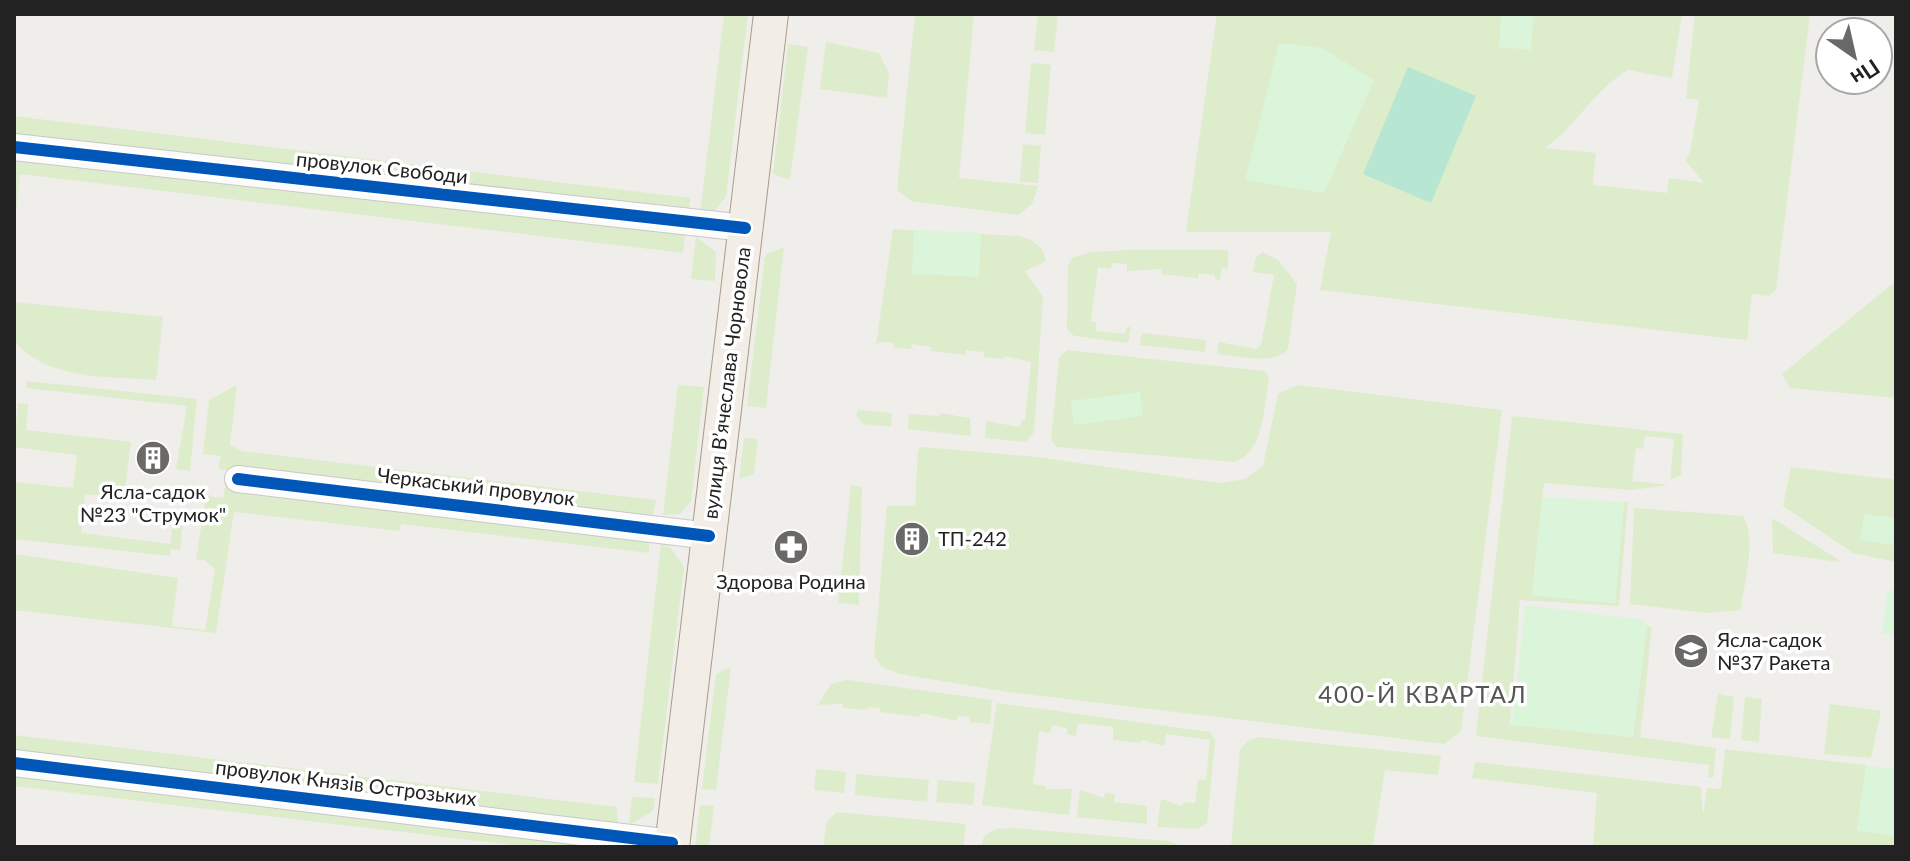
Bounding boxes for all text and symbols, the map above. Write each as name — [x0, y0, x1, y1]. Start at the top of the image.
north arrow — [1814, 16, 1894, 96]
text: Пн — [1846, 54, 1885, 92]
street label: провулок Свободи — [295, 146, 469, 188]
street label: вулиця Вʼячеслава Чорновола — [697, 245, 755, 520]
building icon: Ясла-садок №23 "Струмок" — [134, 439, 172, 477]
street label: Черкаський провулок — [376, 462, 577, 510]
place label: Ясла-садок №23 "Струмок" — [80, 479, 226, 526]
building icon: ТП-242 — [893, 520, 931, 558]
place label: ТП-242 — [938, 526, 1007, 550]
pharmacy icon: Здорова Родина — [772, 528, 810, 566]
place label: Здорова Родина — [716, 569, 866, 593]
place label: Ясла-садок №37 Ракета — [1716, 627, 1830, 674]
school or university icon: Ясла-садок №37 Ракета — [1672, 632, 1710, 670]
district label: 400-Й КВАРТАЛ — [1318, 679, 1528, 708]
street label: провулок Князів Острозьких — [214, 754, 478, 810]

